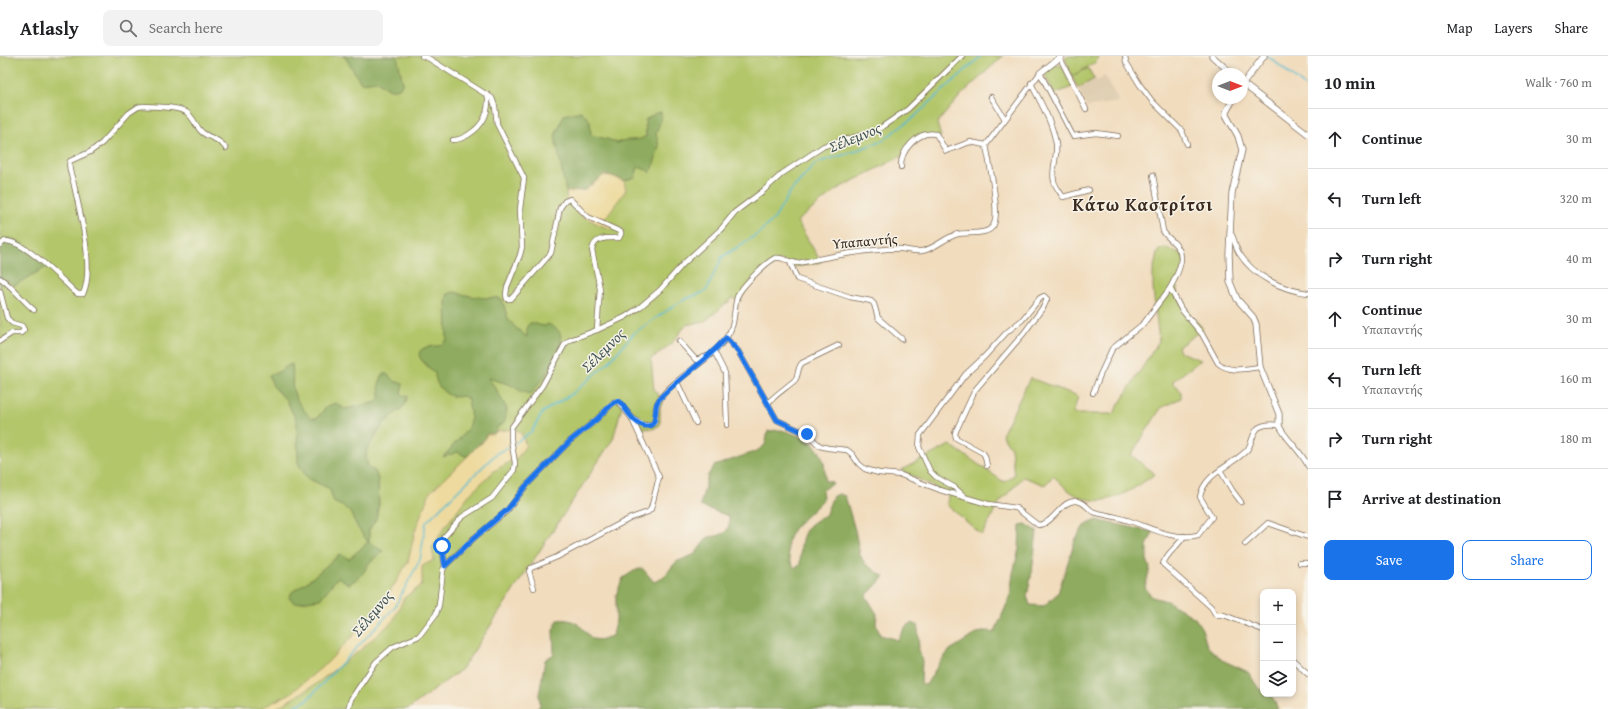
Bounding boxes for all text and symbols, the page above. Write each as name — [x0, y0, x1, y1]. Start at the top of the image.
search box — [103, 10, 383, 46]
text: Atlasly — [20, 14, 79, 42]
icon: search — [117, 17, 139, 39]
text: Search here — [149, 17, 223, 38]
text: Map — [1447, 18, 1473, 38]
text: Layers — [1495, 18, 1533, 38]
text: Share — [1555, 18, 1588, 38]
north arrow — [1212, 68, 1248, 104]
text: 10 min — [1324, 70, 1375, 95]
text: Walk · 760 m — [1525, 73, 1592, 92]
water label: Σέλεμνος — [826, 117, 885, 157]
icon: ahead — [1324, 128, 1346, 150]
text: Continue — [1362, 128, 1423, 149]
text: 30 m — [1566, 129, 1592, 148]
icon: left — [1324, 188, 1346, 210]
text: Turn left — [1362, 188, 1421, 209]
text: 320 m — [1560, 189, 1592, 208]
district label: Κάτω Καστρίτσι — [1073, 191, 1213, 218]
street label: Υπαπαντής — [831, 228, 898, 254]
icon: right — [1324, 248, 1346, 270]
text: Turn right — [1362, 248, 1433, 269]
text: 40 m — [1566, 249, 1592, 268]
text: Continue — [1362, 299, 1423, 320]
icon: ahead — [1324, 308, 1346, 330]
text: 30 m — [1566, 309, 1592, 328]
text: Υπαπαντής — [1362, 320, 1422, 339]
water label: Σέλεμνος — [576, 323, 630, 377]
text: Turn left — [1362, 359, 1421, 380]
icon: left — [1324, 368, 1346, 390]
text: 160 m — [1560, 369, 1592, 388]
text: Υπαπαντής — [1362, 380, 1422, 399]
route end — [798, 425, 816, 443]
icon: right — [1324, 428, 1346, 450]
text: Turn right — [1362, 428, 1433, 449]
text: 180 m — [1560, 429, 1592, 448]
icon: arrive — [1324, 488, 1346, 510]
text: Arrive at destination — [1362, 488, 1501, 509]
route start — [433, 537, 451, 555]
button: Save — [1324, 540, 1454, 580]
button: Share — [1462, 540, 1592, 580]
water label: Σέλεμνος — [346, 585, 398, 641]
map controls — [1260, 589, 1296, 697]
button: + — [1260, 589, 1296, 625]
button: − — [1260, 625, 1296, 661]
button: layers — [1260, 661, 1296, 697]

